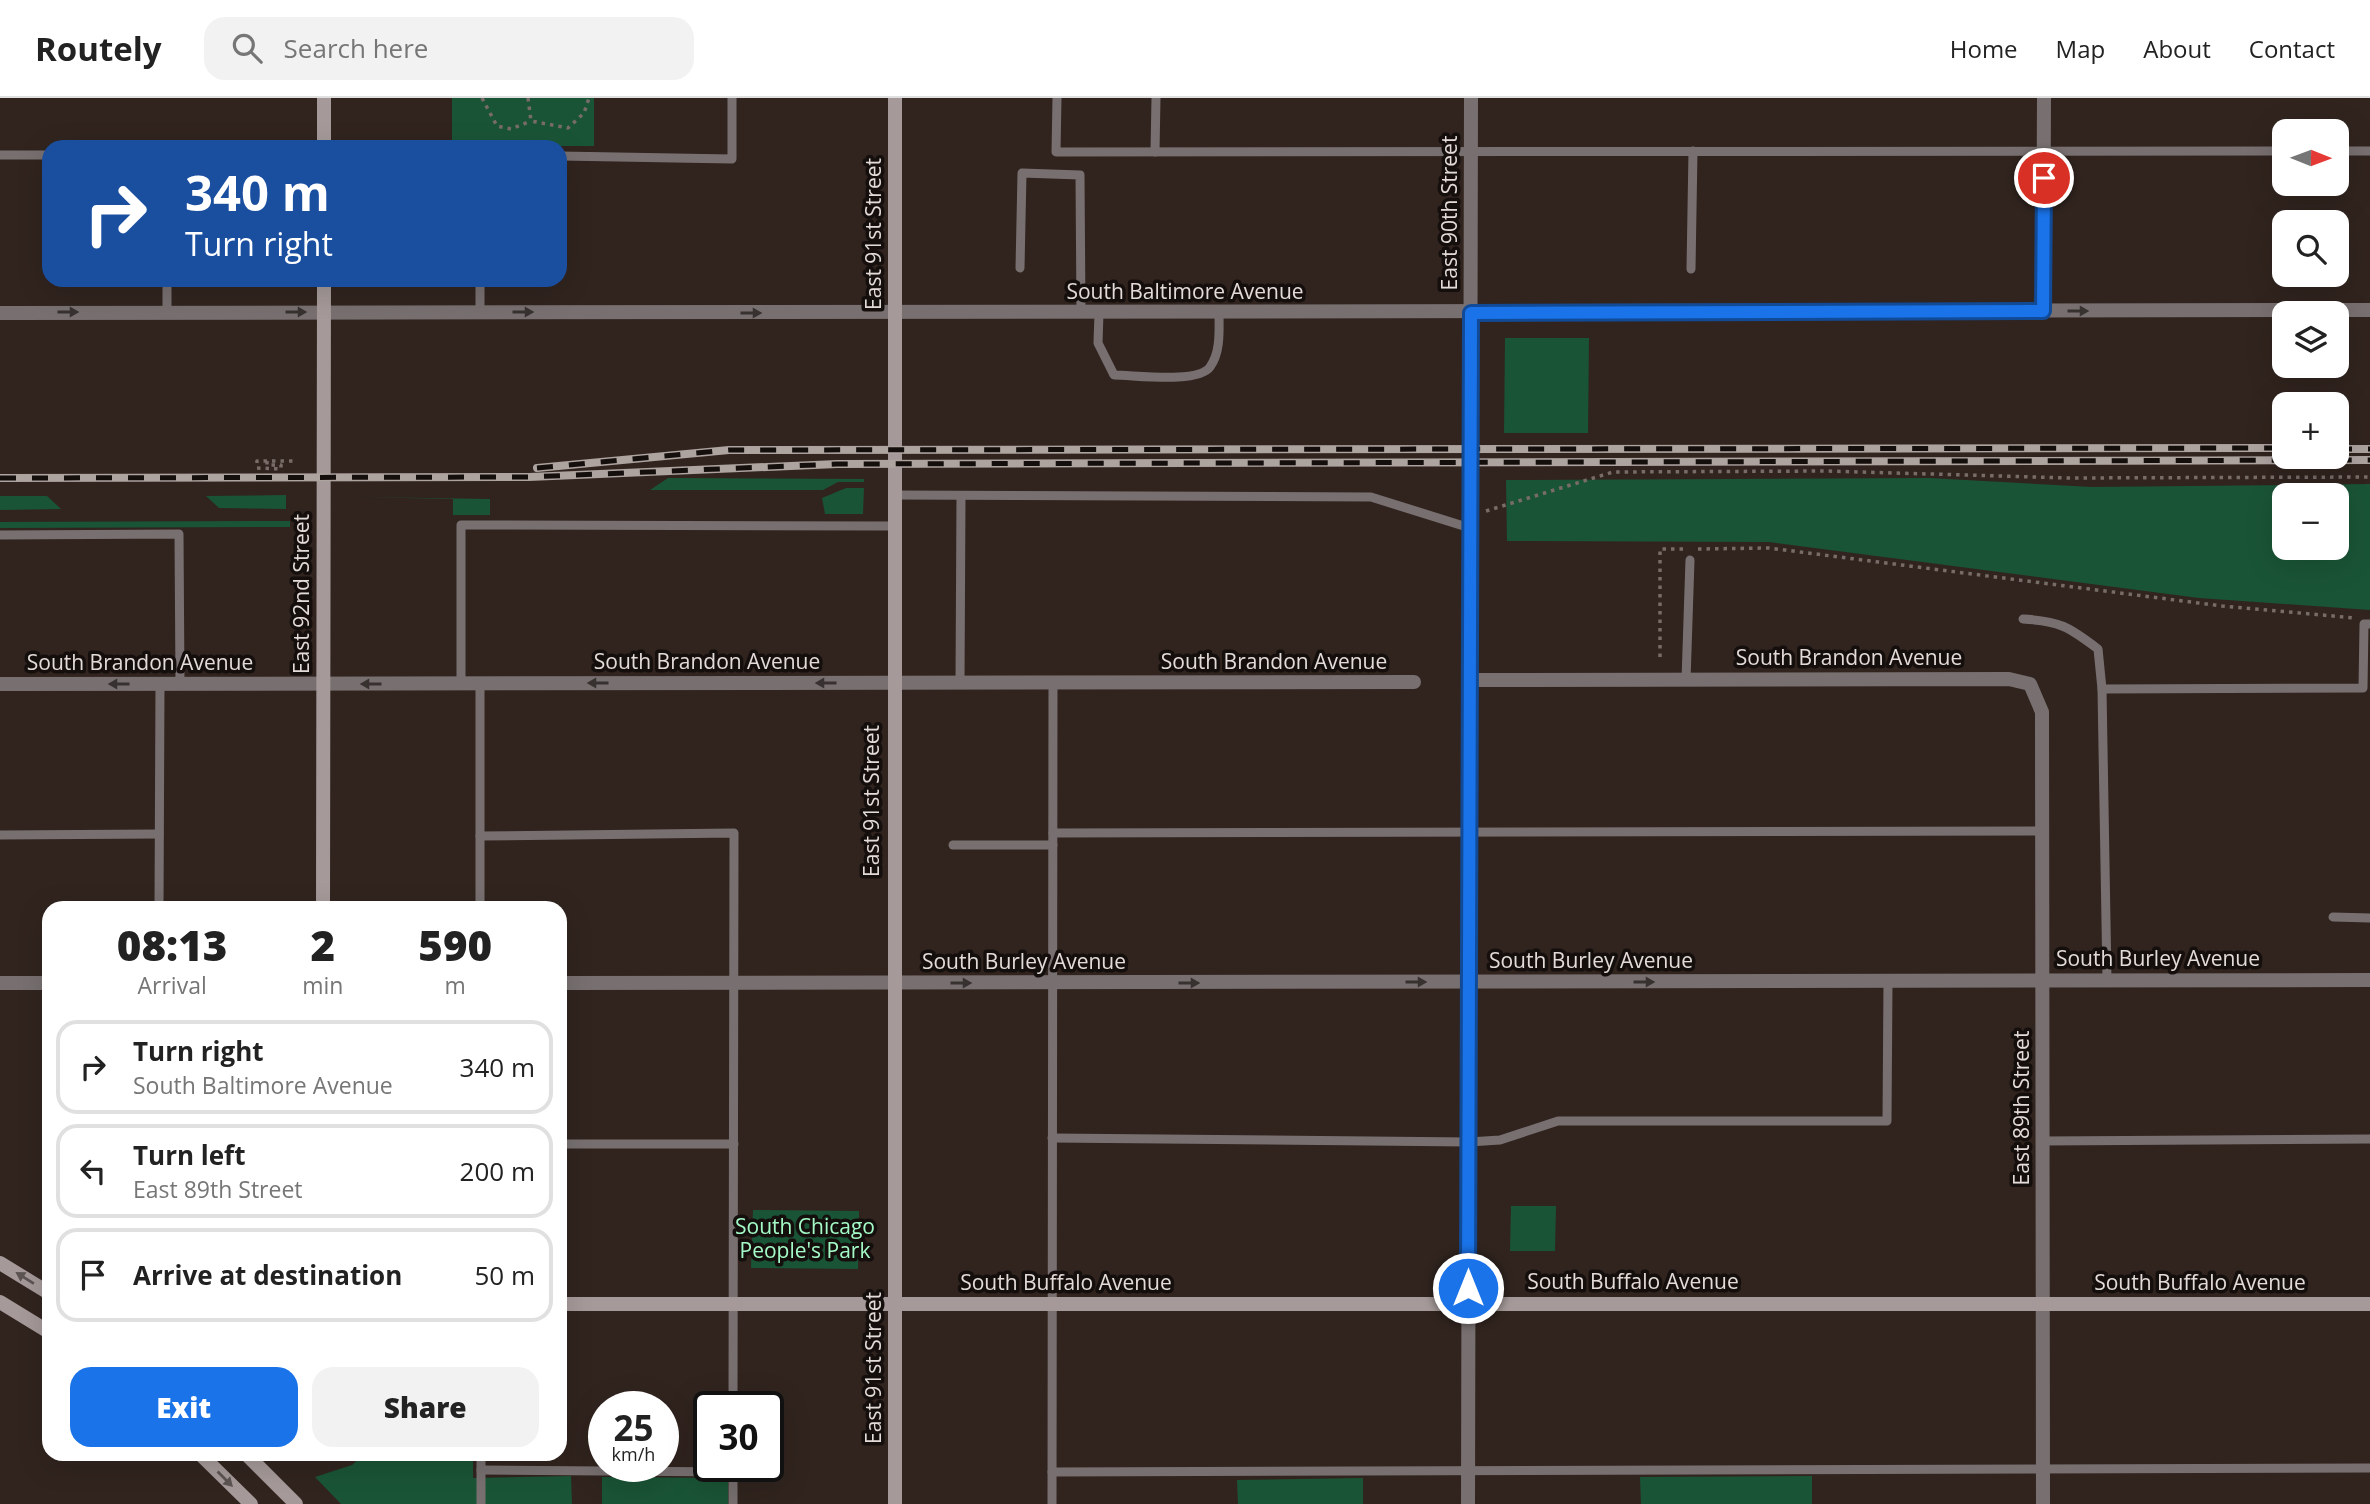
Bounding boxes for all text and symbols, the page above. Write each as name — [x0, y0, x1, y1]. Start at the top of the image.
search box — [204, 17, 694, 80]
text: Routely — [35, 26, 162, 71]
icon: search — [228, 29, 266, 67]
text: Search here — [284, 30, 428, 66]
text: Home — [1950, 32, 2018, 65]
text: Map — [2056, 32, 2105, 65]
text: About — [2143, 32, 2211, 65]
text: Contact — [2249, 32, 2335, 65]
north arrow — [2272, 119, 2348, 196]
map controls — [2272, 119, 2349, 560]
street label: East 90th Street — [1435, 136, 1463, 290]
pin — [2014, 148, 2074, 208]
street label: East 91st Street — [859, 158, 887, 310]
text: 340 m — [185, 159, 330, 225]
icon: arrive — [2025, 159, 2063, 197]
icon: right — [70, 168, 161, 259]
button: search — [2272, 210, 2349, 287]
text: Turn right — [185, 222, 333, 265]
street label: South Baltimore Avenue — [1066, 277, 1304, 305]
button: layers — [2272, 301, 2349, 378]
one-way arrow — [2067, 305, 2089, 317]
one-way arrow — [285, 306, 307, 318]
one-way arrow — [512, 306, 534, 318]
one-way arrow — [57, 307, 79, 318]
one-way arrow — [740, 307, 762, 319]
button: + — [2272, 392, 2349, 469]
button: − — [2272, 483, 2349, 560]
street label: East 92nd Street — [287, 514, 315, 674]
street label: South Brandon Avenue — [1736, 643, 1962, 671]
street label: South Brandon Avenue — [594, 647, 820, 675]
street label: South Brandon Avenue — [1161, 647, 1387, 675]
street label: South Brandon Avenue — [27, 648, 253, 676]
one-way arrow — [587, 677, 609, 689]
one-way arrow — [814, 677, 836, 689]
one-way arrow — [107, 678, 129, 690]
one-way arrow — [359, 678, 381, 690]
street label: East 91st Street — [857, 725, 885, 877]
text: 08:13 — [117, 916, 227, 973]
text: 2 — [311, 916, 335, 973]
text: 590 — [418, 916, 492, 973]
street label: South Burley Avenue — [2056, 944, 2260, 972]
street label: South Burley Avenue — [1489, 946, 1693, 974]
street label: South Burley Avenue — [922, 947, 1126, 975]
text: Arrival — [138, 969, 207, 1001]
text: min — [302, 969, 343, 1001]
text: m — [445, 969, 466, 1001]
one-way arrow — [1405, 976, 1427, 988]
one-way arrow — [1633, 976, 1655, 988]
one-way arrow — [1178, 977, 1200, 989]
one-way arrow — [950, 978, 972, 989]
street label: East 89th Street — [2007, 1031, 2035, 1185]
text: Turn right — [133, 1033, 264, 1069]
icon: right — [74, 1048, 112, 1086]
text: 340 m — [460, 1049, 535, 1085]
text: South Baltimore Avenue — [133, 1069, 393, 1101]
text: Turn left — [133, 1137, 245, 1173]
icon: left — [74, 1152, 112, 1190]
text: 200 m — [460, 1153, 535, 1189]
text: East 89th Street — [133, 1173, 303, 1205]
park label: South Chicago People's Park — [735, 1212, 875, 1264]
position arrow — [1431, 1251, 1505, 1325]
icon: arrive — [74, 1256, 112, 1294]
text: Arrive at destination — [133, 1257, 402, 1293]
text: 50 m — [474, 1257, 535, 1293]
street label: South Buffalo Avenue — [1527, 1267, 1739, 1295]
street label: South Buffalo Avenue — [960, 1268, 1172, 1296]
street label: South Buffalo Avenue — [2094, 1268, 2306, 1296]
one-way arrow — [15, 1272, 34, 1285]
street label: East 91st Street — [859, 1292, 887, 1444]
button: Exit — [70, 1367, 298, 1447]
button: Share — [312, 1367, 539, 1447]
speed limit sign: 30 — [693, 1391, 784, 1482]
text: 25 — [613, 1404, 654, 1451]
text: km/h — [612, 1442, 655, 1466]
one-way arrow — [217, 1471, 234, 1488]

